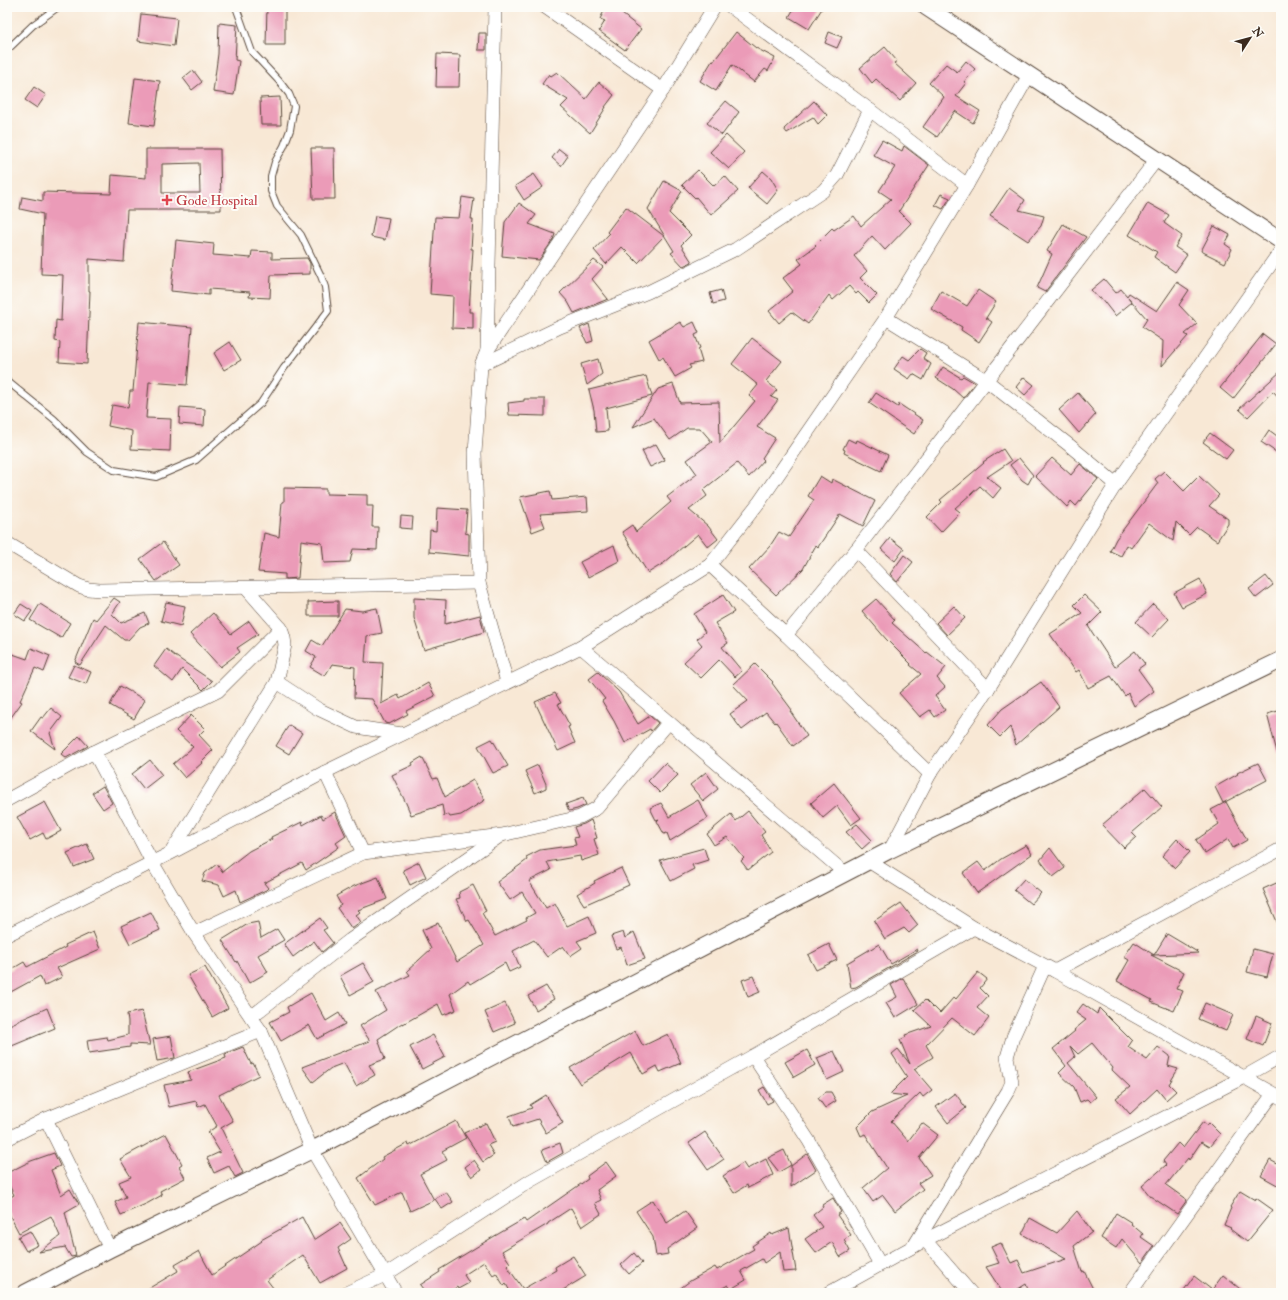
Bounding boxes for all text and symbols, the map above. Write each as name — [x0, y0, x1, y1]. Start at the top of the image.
north arrow — [1230, 18, 1270, 58]
text: N — [1249, 24, 1267, 41]
place label: Gode Hospital — [176, 192, 258, 210]
marker: Gode Hospital — [161, 194, 173, 206]

